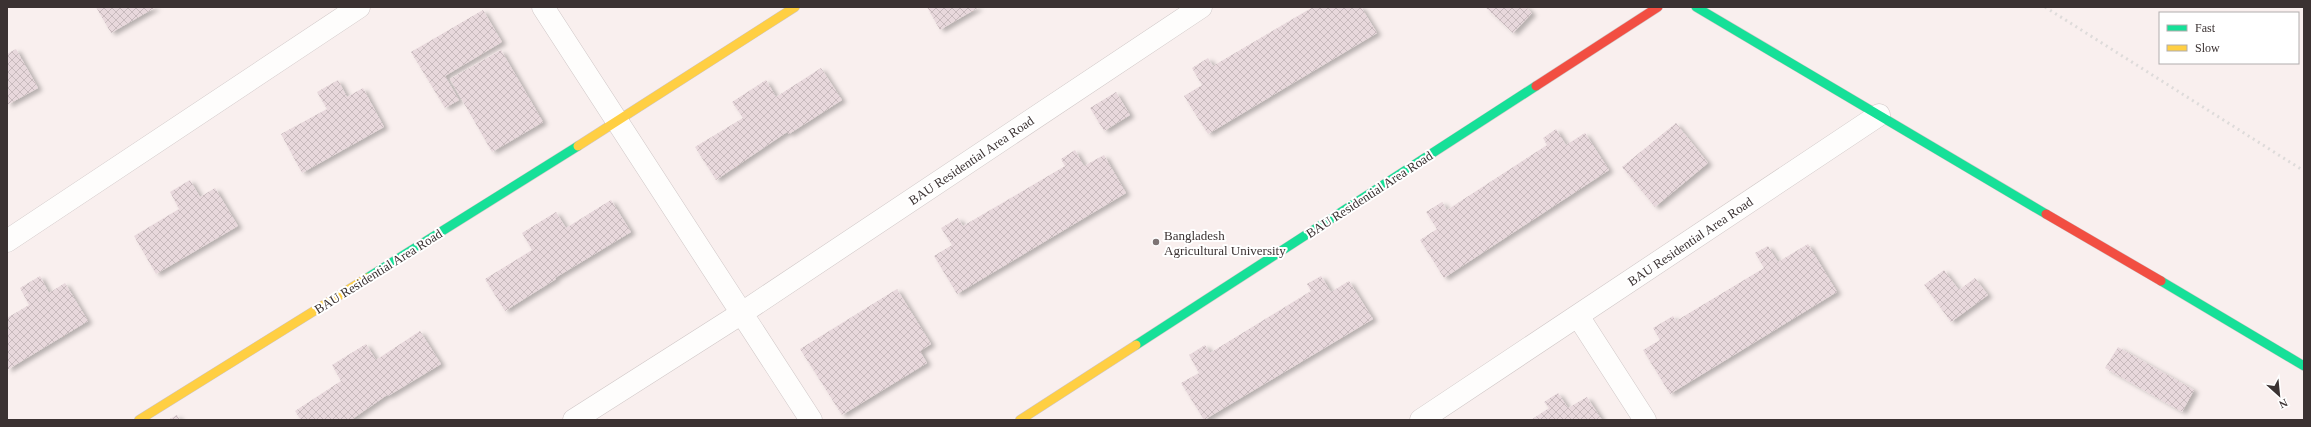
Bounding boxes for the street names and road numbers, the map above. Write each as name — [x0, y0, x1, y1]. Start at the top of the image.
street label: BAU Residential Area Road — [906, 113, 1037, 208]
street label: BAU Residential Area Road — [1303, 148, 1436, 241]
street label: BAU Residential Area Road — [1625, 194, 1756, 289]
street label: BAU Residential Area Road — [312, 226, 445, 317]

